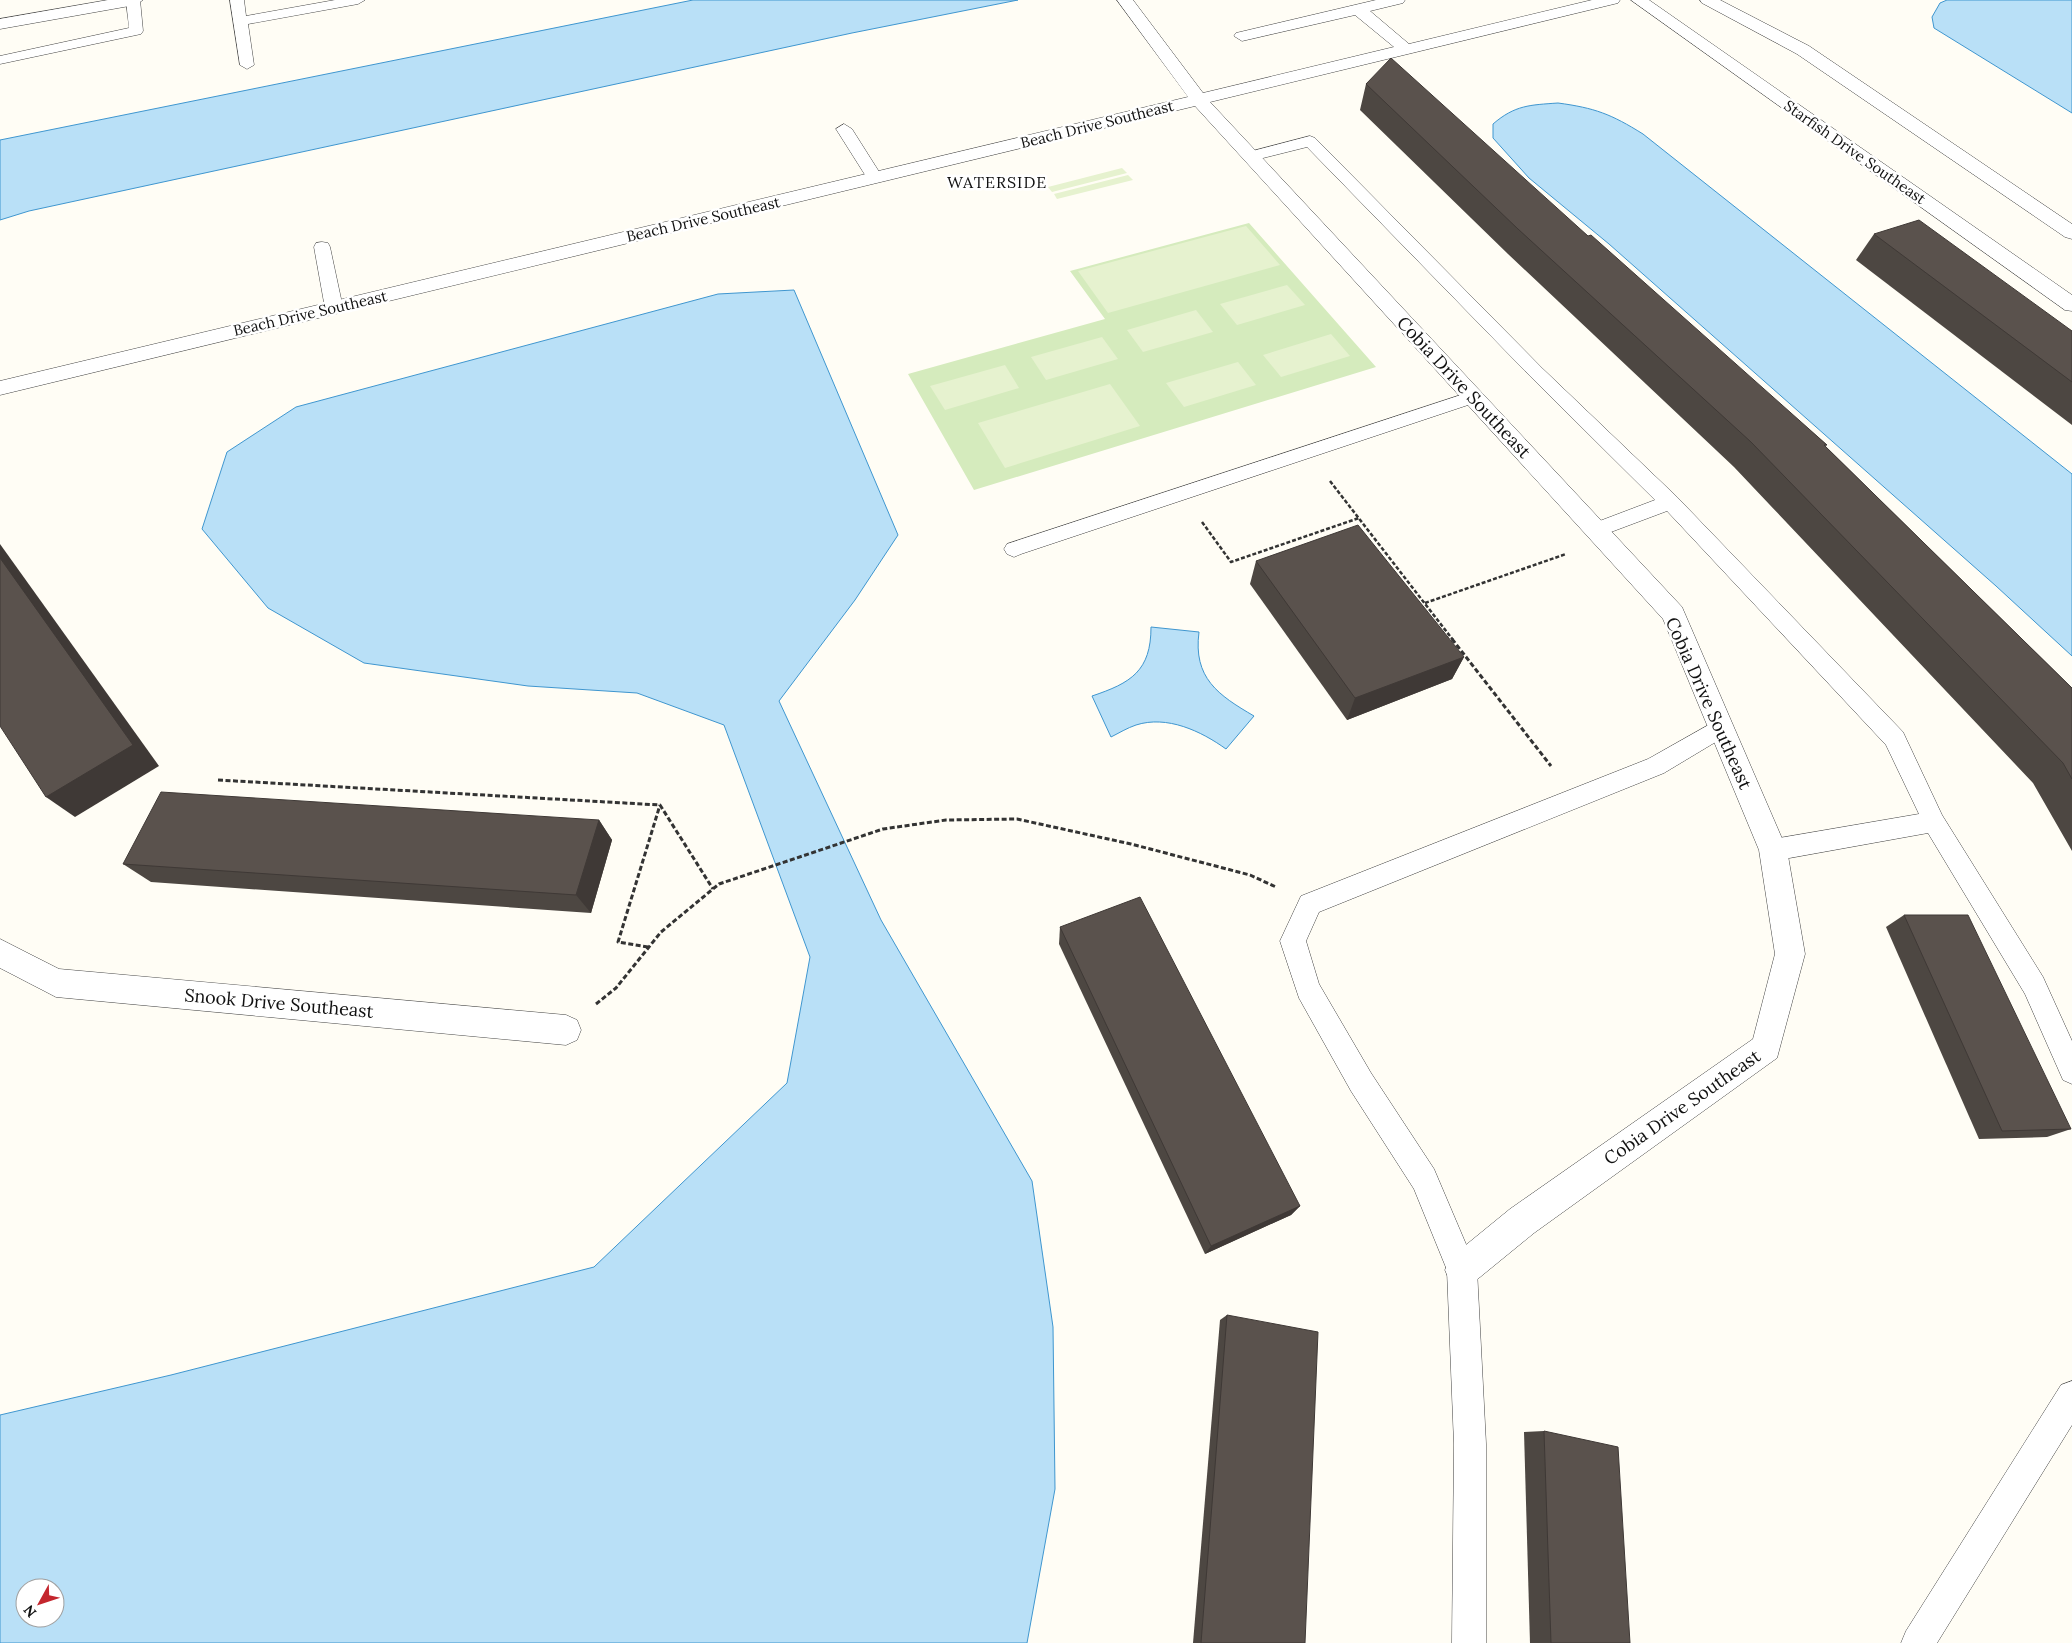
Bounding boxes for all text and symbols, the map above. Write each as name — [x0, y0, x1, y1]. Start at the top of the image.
street label: Beach Drive Southeast — [1018, 96, 1176, 152]
street label: Starfish Drive Southeast — [1780, 96, 1930, 208]
district label: WATERSIDE — [947, 172, 1047, 192]
street label: Beach Drive Southeast — [624, 192, 782, 246]
street label: Beach Drive Southeast — [231, 286, 389, 340]
street label: Cobia Drive Southeast — [1392, 311, 1536, 463]
street label: Cobia Drive Southeast — [1661, 613, 1757, 793]
street label: Snook Drive Southeast — [183, 983, 375, 1023]
street label: Cobia Drive Southeast — [1599, 1044, 1765, 1170]
north arrow — [15, 1578, 65, 1628]
text: N — [20, 1601, 40, 1621]

